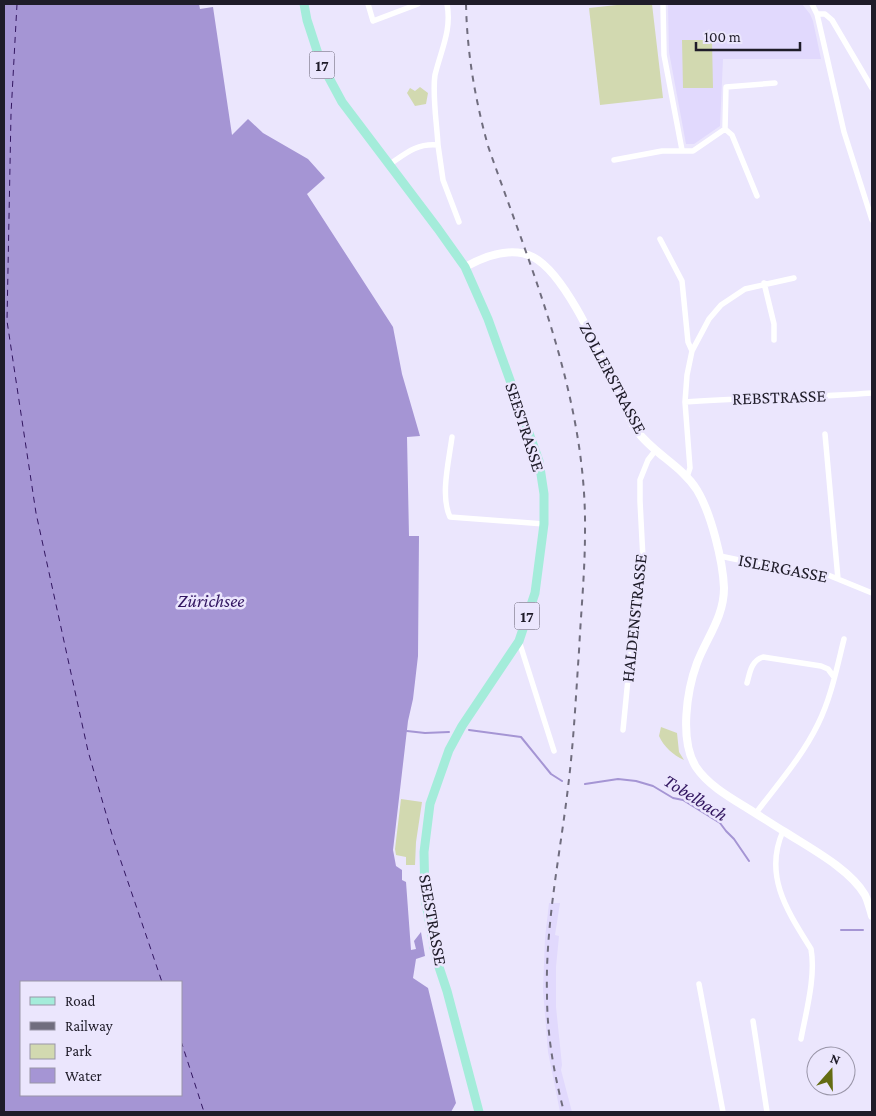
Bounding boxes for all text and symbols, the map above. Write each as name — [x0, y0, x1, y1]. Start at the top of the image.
scale bar — [696, 20, 800, 52]
text: 100 m — [704, 29, 741, 45]
road number: 17 — [310, 52, 334, 78]
street label: ZOLLERSTRASSE — [575, 319, 651, 437]
street label: SEESTRASSE — [501, 380, 549, 474]
street label: REBSTRASSE — [732, 385, 827, 409]
street label: ISLERGASSE — [737, 550, 830, 586]
street label: HALDENSTRASSE — [617, 553, 651, 683]
water label: Zürichsee — [177, 590, 245, 611]
road number: 17 — [514, 602, 540, 630]
water label: Tobelbach — [660, 770, 731, 825]
street label: SEESTRASSE — [415, 873, 451, 967]
legend — [20, 981, 182, 1096]
text: Road — [65, 993, 96, 1009]
text: Railway — [65, 1018, 113, 1035]
text: Park — [65, 1043, 92, 1059]
north arrow — [806, 1046, 856, 1096]
text: N — [828, 1050, 843, 1068]
text: Water — [65, 1068, 102, 1084]

